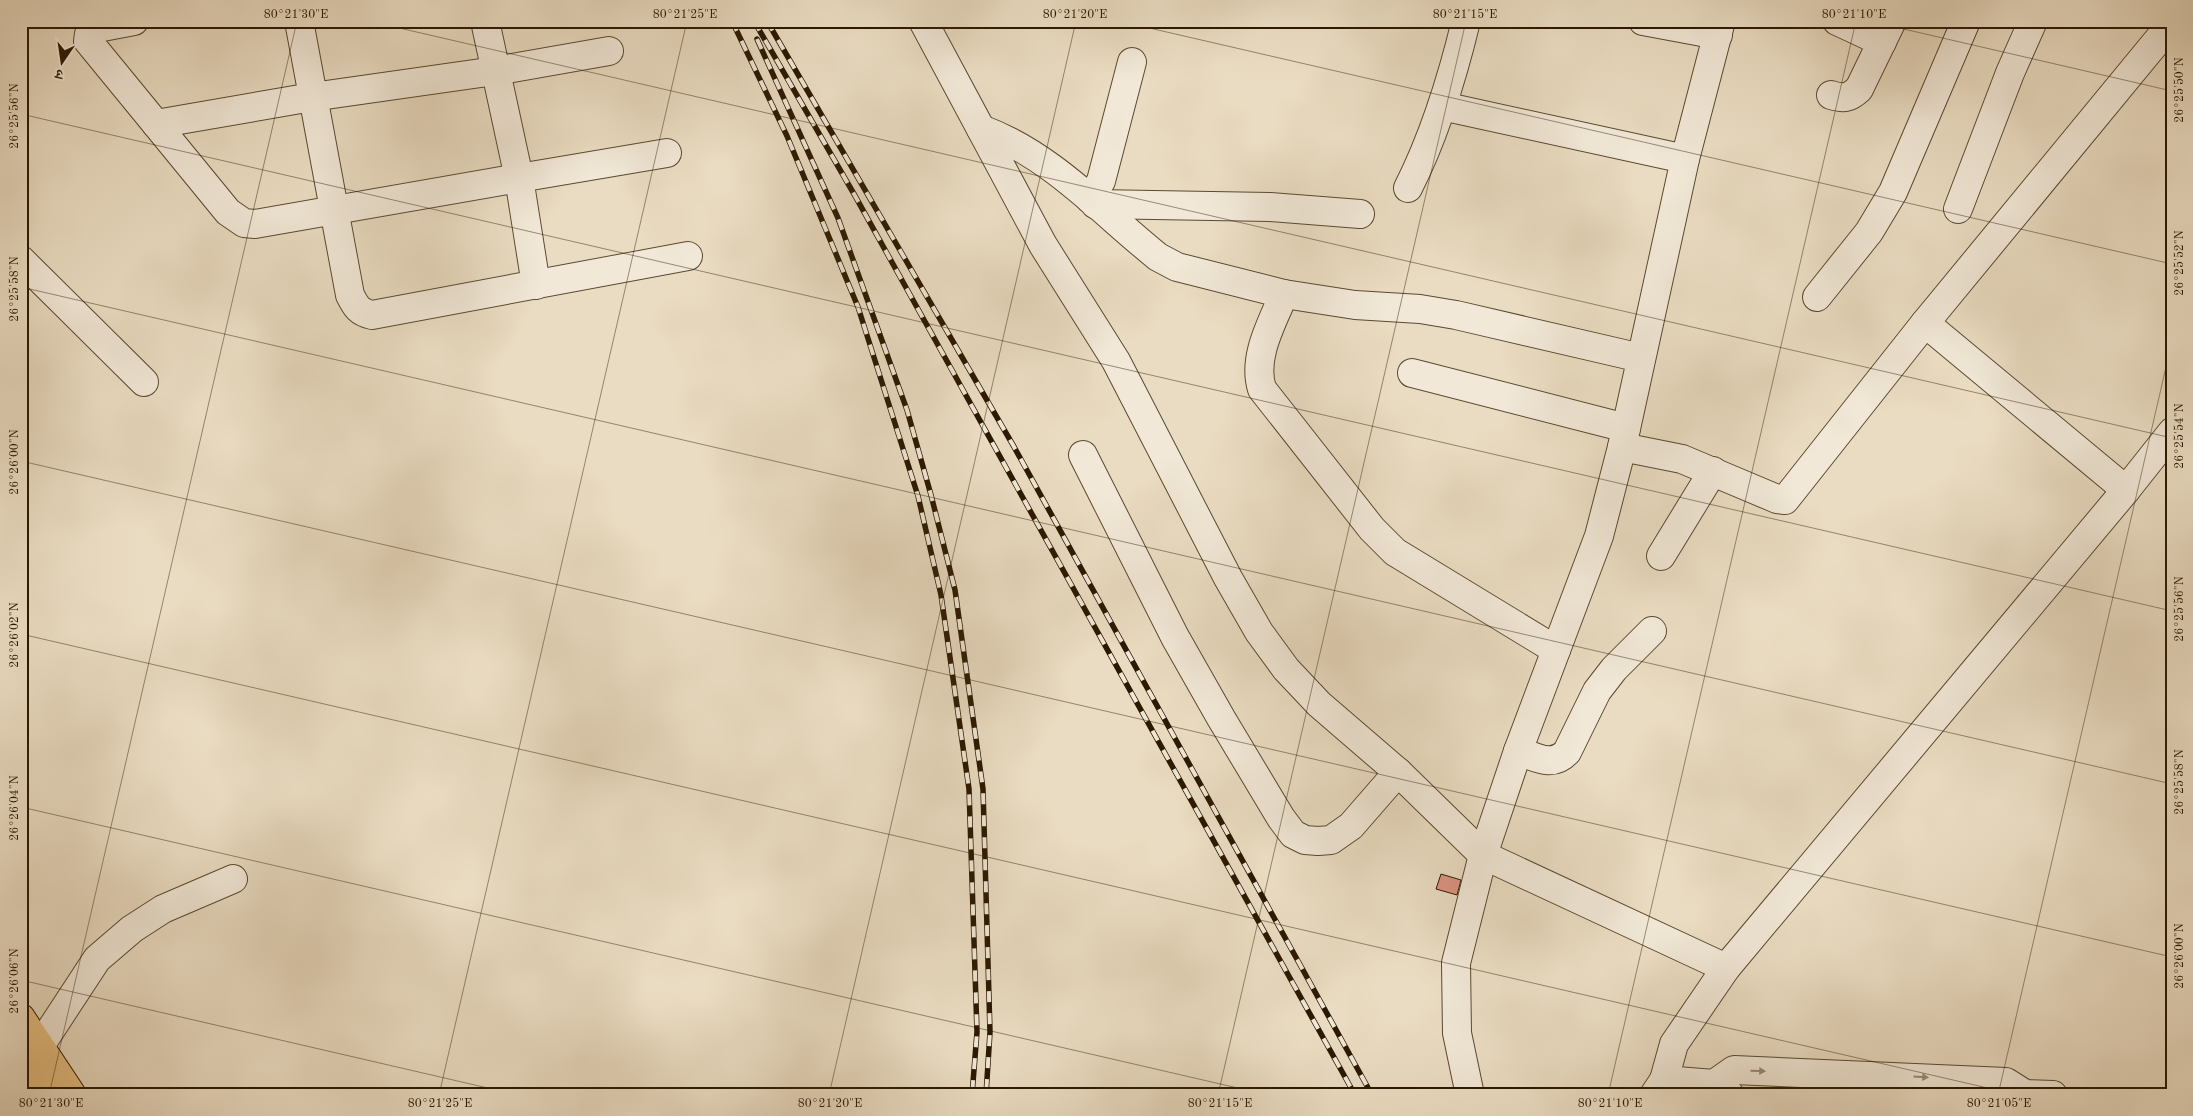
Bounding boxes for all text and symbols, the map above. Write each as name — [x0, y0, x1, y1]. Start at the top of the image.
text: 80°21'25"E — [653, 8, 717, 21]
text: 80°21'15"E — [1433, 8, 1497, 21]
text: 80°21'30"E — [264, 9, 328, 21]
text: 80°21'20"E — [1043, 9, 1107, 21]
text: 80°21'10"E — [1822, 9, 1886, 21]
north arrow — [38, 38, 88, 88]
text: 26°25'50"N — [2173, 57, 2186, 123]
text: उ — [53, 66, 65, 82]
text: 26°25'56"N — [8, 83, 21, 149]
text: 26°25'52"N — [2173, 230, 2186, 296]
text: 26°25'58"N — [8, 256, 21, 322]
text: 26°25'54"N — [2173, 403, 2186, 469]
text: 26°26'00"N — [9, 429, 21, 495]
text: 26°25'56"N — [2173, 576, 2186, 642]
text: 26°26'02"N — [9, 602, 21, 668]
text: 26°25'58"N — [2173, 749, 2186, 815]
text: 26°26'04"N — [9, 775, 21, 841]
text: 26°26'00"N — [2174, 923, 2186, 989]
text: 26°26'06"N — [9, 948, 21, 1014]
one-way arrow — [1750, 1067, 1766, 1075]
one-way arrow — [1913, 1073, 1929, 1081]
text: 80°21'25"E — [408, 1097, 472, 1110]
text: 80°21'15"E — [1188, 1097, 1252, 1110]
text: 80°21'05"E — [1967, 1097, 2031, 1110]
text: 80°21'30"E — [19, 1098, 83, 1110]
text: 80°21'20"E — [798, 1098, 862, 1110]
text: 80°21'10"E — [1578, 1098, 1642, 1110]

